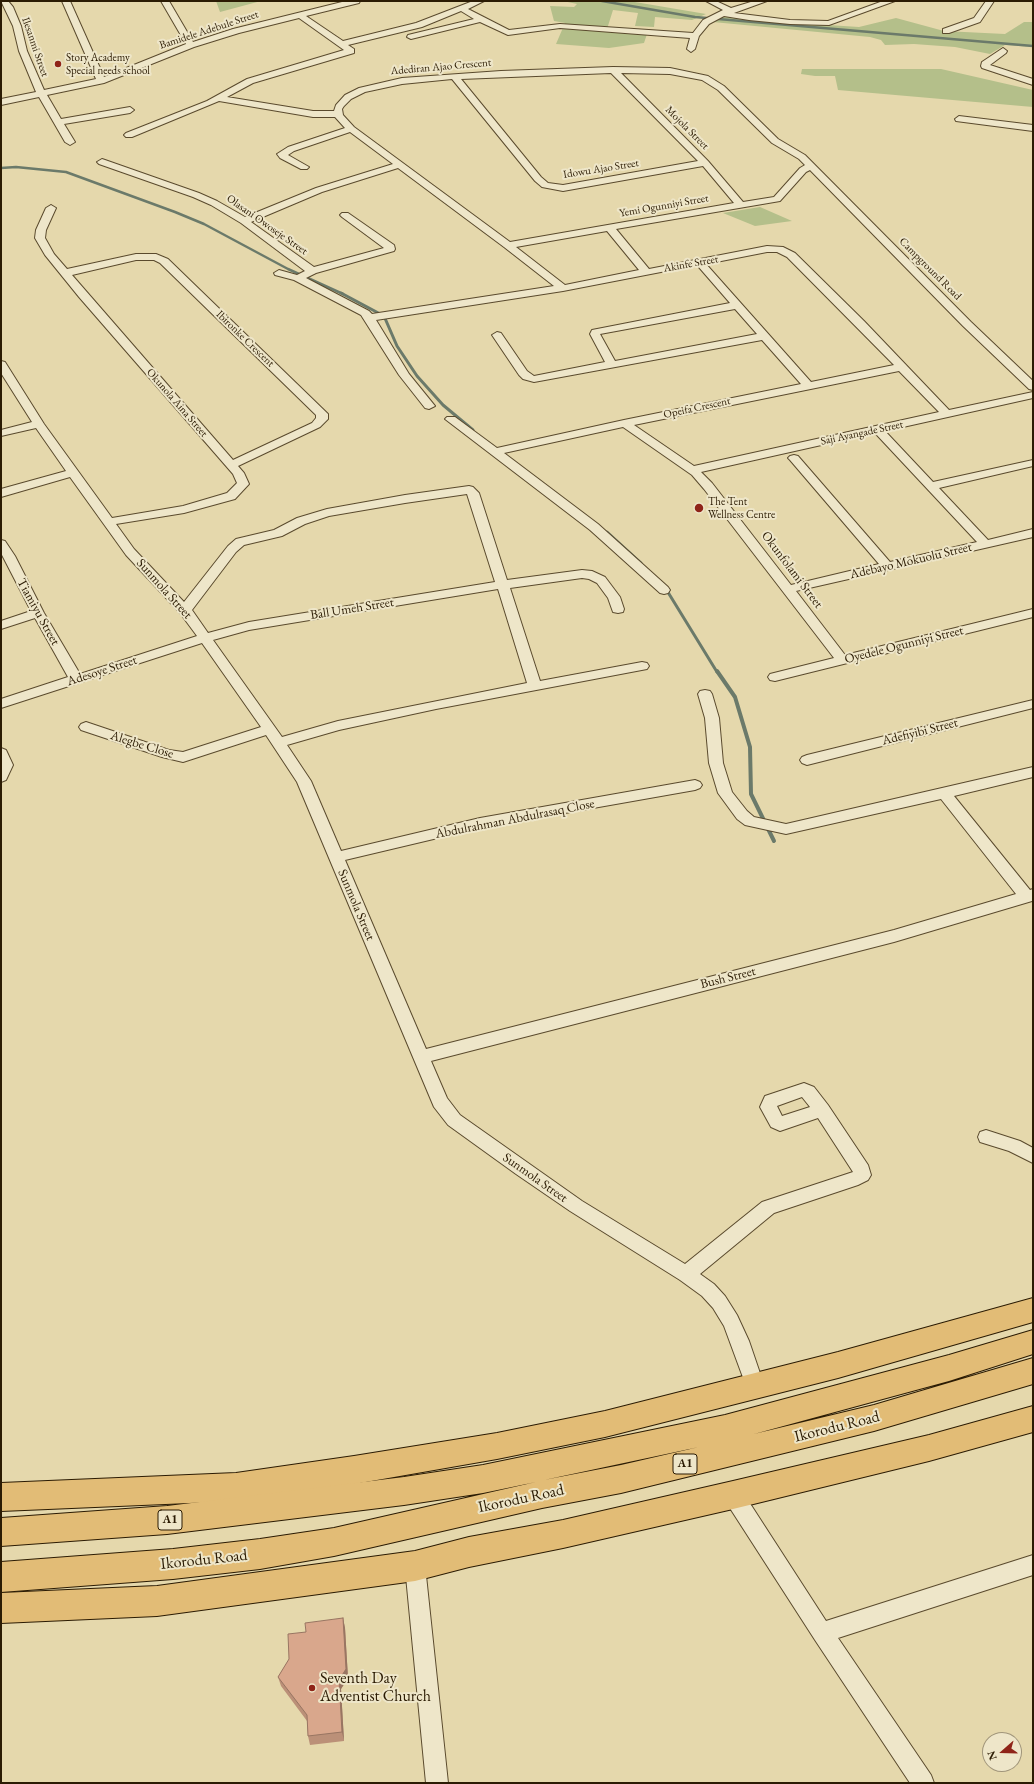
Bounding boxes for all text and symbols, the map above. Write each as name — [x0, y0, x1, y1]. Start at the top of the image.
street label: Bamidele Adebule Street — [158, 8, 260, 52]
street label: Ilesanmi Street — [19, 16, 51, 78]
place label: Story Academy Special needs school — [66, 51, 150, 77]
street label: Adediran Ajao Crescent — [390, 56, 492, 78]
marker: Story Academy Special needs school — [53, 59, 63, 69]
street label: Mojola Street — [662, 103, 712, 153]
street label: Idowu Ajao Street — [562, 157, 640, 181]
street label: Olasani Owoseje Street — [224, 192, 310, 258]
street label: Yemi Ogunniyi Street — [618, 192, 710, 220]
street label: Campground Road — [896, 235, 964, 303]
street label: Akinfe Street — [663, 253, 719, 275]
street label: Ibironke Crescent — [213, 308, 277, 370]
street label: Okunola Aina Street — [144, 366, 210, 440]
street label: Opeifa Crescent — [662, 394, 732, 422]
street label: Saji Ayangade Street — [820, 418, 904, 448]
place label: The Tent Wellness Centre — [708, 495, 775, 521]
marker: The Tent Wellness Centre — [693, 502, 705, 514]
street label: Okunfolami Street — [758, 528, 826, 612]
street label: Adebayo Mokuolu Street — [849, 539, 973, 583]
street label: Sunmola Street — [133, 556, 195, 622]
street label: Tiamiyu Street — [13, 576, 63, 648]
street label: Ball Umeh Street — [309, 595, 395, 623]
street label: Oyedele Ogunniyi Street — [843, 623, 965, 667]
street label: Adesoye Street — [65, 652, 139, 690]
street label: Adefiyibi Street — [881, 715, 959, 749]
street label: Alegbe Close — [109, 728, 175, 762]
street label: Abdulrahman Abdulrasaq Close — [434, 796, 596, 842]
street label: Sunmola Street — [334, 867, 378, 943]
street label: Bush Street — [699, 964, 757, 992]
street label: Sunmola Street — [500, 1150, 570, 1206]
street label: Ikorodu Road — [792, 1407, 882, 1447]
road number: A1 — [673, 1454, 697, 1474]
street label: Ikorodu Road — [476, 1481, 566, 1517]
road number: A1 — [158, 1510, 182, 1530]
street label: Ikorodu Road — [160, 1546, 248, 1574]
place label: Seventh Day Adventist Church — [320, 1669, 431, 1707]
marker: Seventh Day Adventist Church — [307, 1683, 317, 1693]
north arrow — [982, 1732, 1022, 1772]
text: N — [984, 1749, 1000, 1762]

